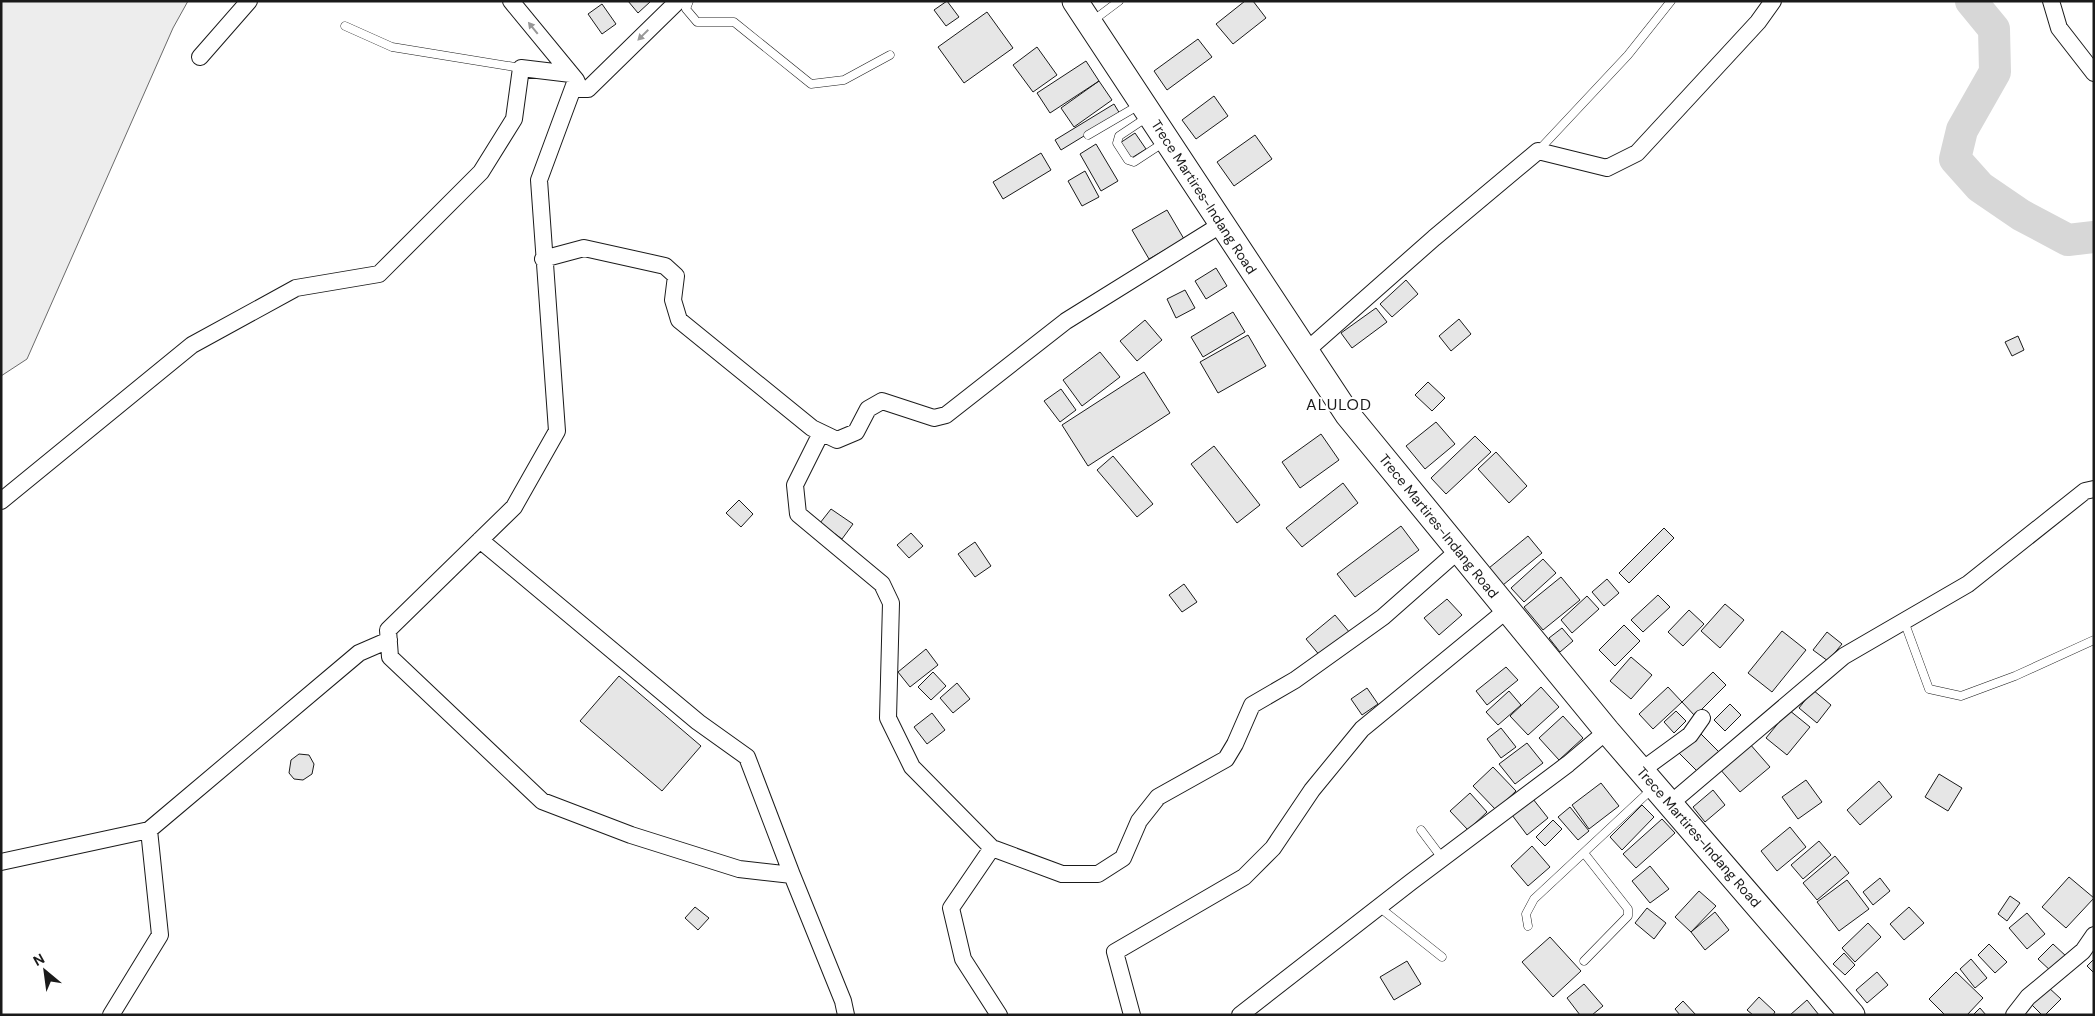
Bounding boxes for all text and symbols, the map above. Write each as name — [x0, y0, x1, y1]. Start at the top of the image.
one-way arrow — [527, 22, 538, 35]
one-way arrow — [637, 29, 649, 41]
street label: Trece Martires-Indang Road — [1147, 116, 1261, 278]
district label: ALULOD — [1306, 394, 1372, 415]
street label: Trece Martires-Indang Road — [1375, 450, 1503, 602]
street label: Trece Martires-Indang Road — [1633, 763, 1765, 911]
north arrow — [20, 946, 70, 996]
text: N — [30, 949, 48, 970]

